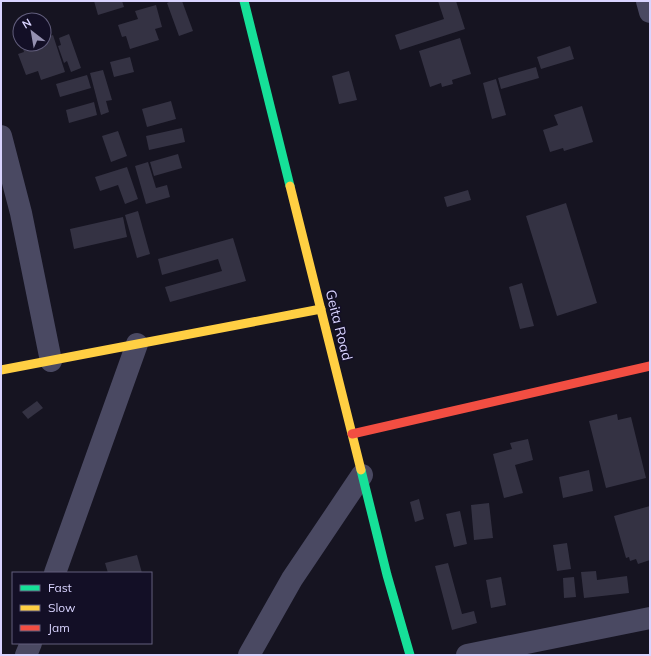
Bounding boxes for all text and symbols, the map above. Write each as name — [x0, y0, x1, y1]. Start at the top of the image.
north arrow — [12, 12, 52, 52]
text: N — [20, 15, 34, 32]
street label: Geita Road — [322, 288, 356, 362]
legend — [12, 572, 152, 644]
text: Fast — [48, 580, 72, 595]
text: Slow — [48, 600, 76, 615]
text: Jam — [48, 620, 70, 635]

